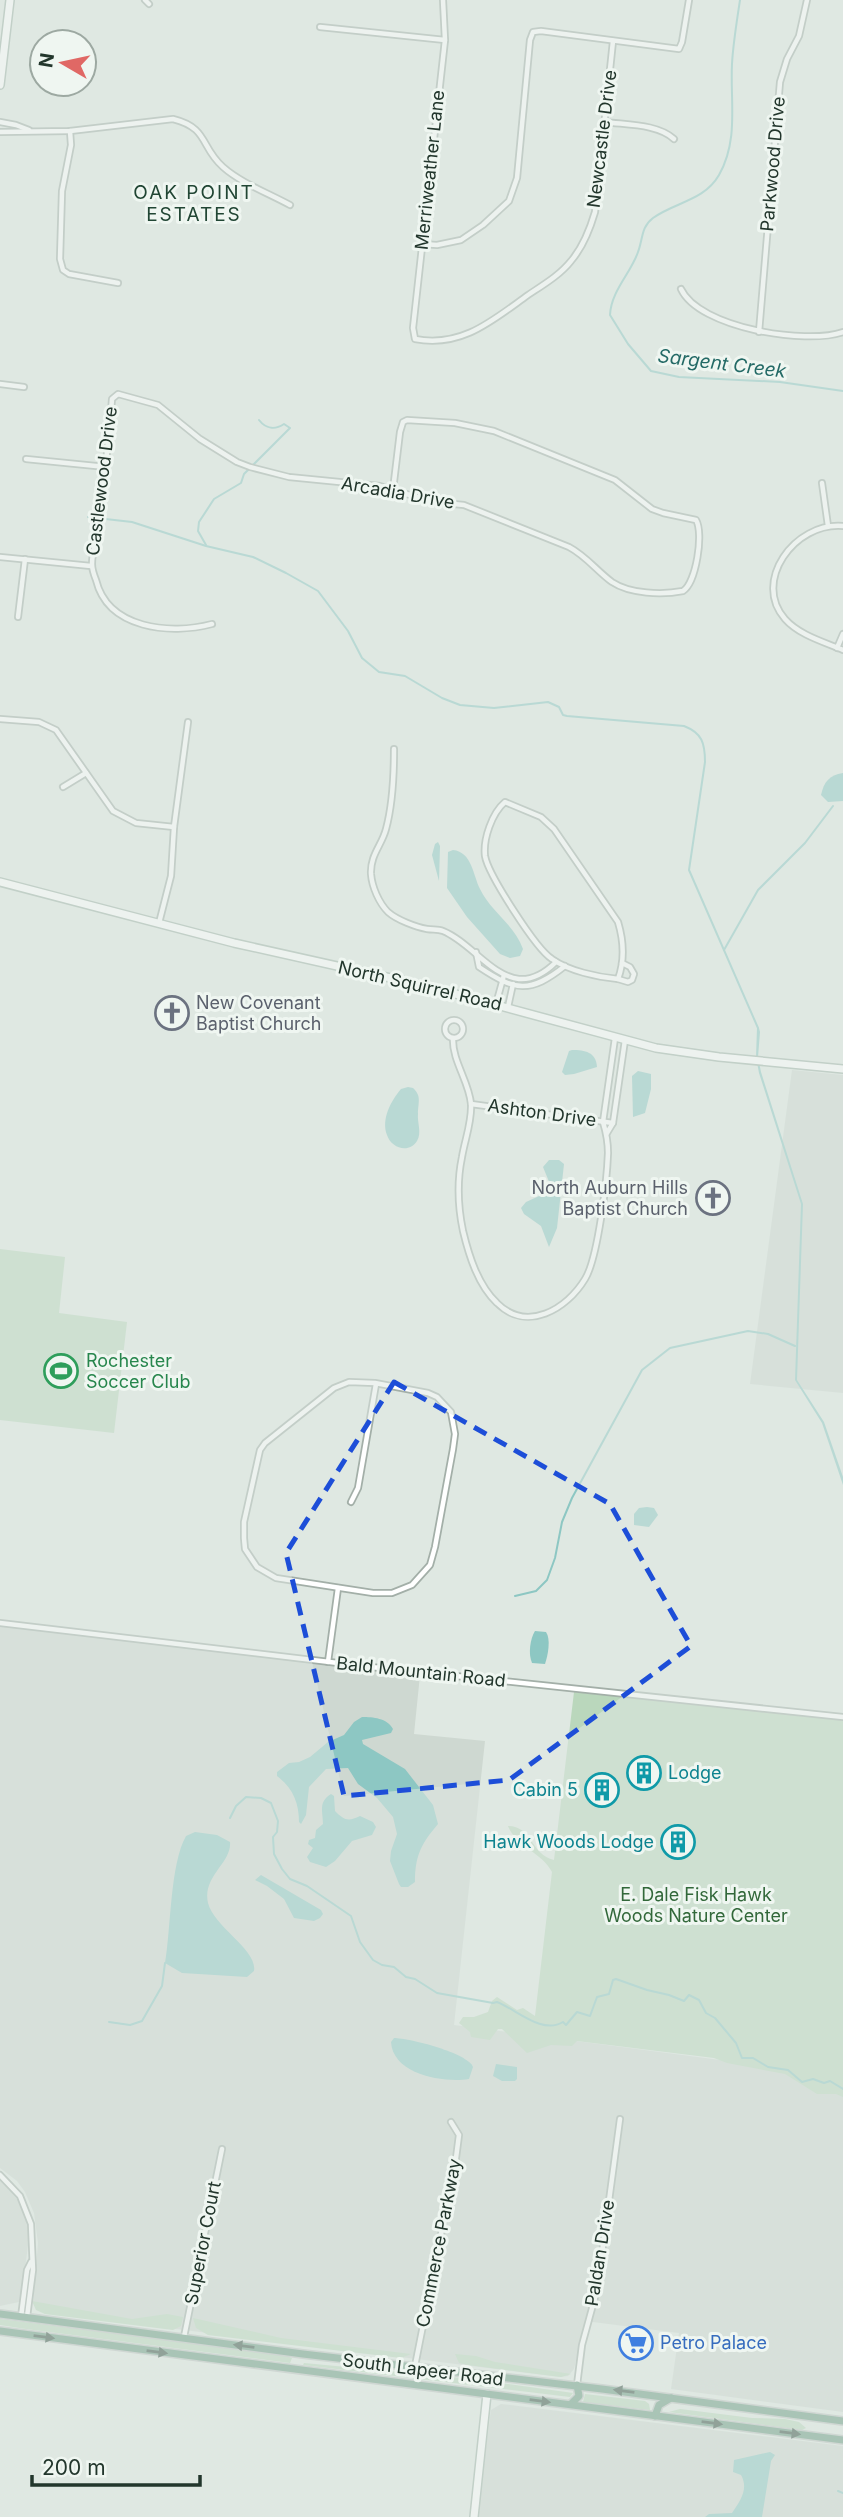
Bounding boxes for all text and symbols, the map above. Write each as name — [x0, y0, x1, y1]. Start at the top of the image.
north arrow — [28, 28, 98, 98]
text: N — [34, 51, 59, 69]
street label: Newcastle Drive — [583, 69, 620, 209]
street label: Merriweather Lane — [411, 89, 448, 251]
street label: Parkwood Drive — [756, 96, 789, 232]
district label: OAK POINT ESTATES — [133, 181, 255, 226]
water label: Sargent Creek — [656, 344, 788, 383]
street label: Castlewood Drive — [82, 405, 121, 557]
street label: Arcadia Drive — [340, 472, 456, 513]
street label: North Squirrel Road — [336, 956, 504, 1015]
place label: New Covenant Baptist Church — [196, 992, 321, 1034]
church icon: New Covenant Baptist Church — [153, 994, 191, 1032]
street label: Ashton Drive — [486, 1094, 598, 1131]
place label: North Auburn Hills Baptist Church — [532, 1177, 688, 1219]
church icon: North Auburn Hills Baptist Church — [694, 1179, 732, 1217]
place label: Rochester Soccer Club — [86, 1350, 190, 1392]
sports icon: Rochester Soccer Club — [42, 1352, 80, 1390]
street label: Bald Mountain Road — [335, 1652, 507, 1691]
building icon: Lodge — [625, 1754, 663, 1792]
place label: Lodge — [668, 1762, 722, 1783]
building icon: Cabin 5 — [583, 1771, 621, 1809]
place label: Cabin 5 — [513, 1779, 578, 1800]
building icon: Hawk Woods Lodge — [659, 1823, 697, 1861]
place label: Hawk Woods Lodge — [483, 1831, 654, 1852]
park label: E. Dale Fisk Hawk Woods Nature Center — [604, 1884, 788, 1926]
street label: Commerce Parkway — [412, 2157, 465, 2329]
street label: Superior Court — [180, 2179, 225, 2306]
street label: Paldan Drive — [581, 2198, 618, 2308]
supermarket icon: Petro Palace — [617, 2324, 655, 2362]
one-way arrow — [34, 2332, 56, 2343]
place label: Petro Palace — [660, 2332, 767, 2353]
one-way arrow — [233, 2340, 255, 2351]
one-way arrow — [146, 2346, 168, 2357]
street label: South Lapeer Road — [341, 2349, 505, 2390]
one-way arrow — [613, 2386, 635, 2397]
one-way arrow — [530, 2395, 552, 2406]
one-way arrow — [701, 2418, 723, 2429]
one-way arrow — [780, 2427, 802, 2438]
scale bar — [32, 2444, 200, 2488]
text: 200 m — [42, 2455, 106, 2480]

